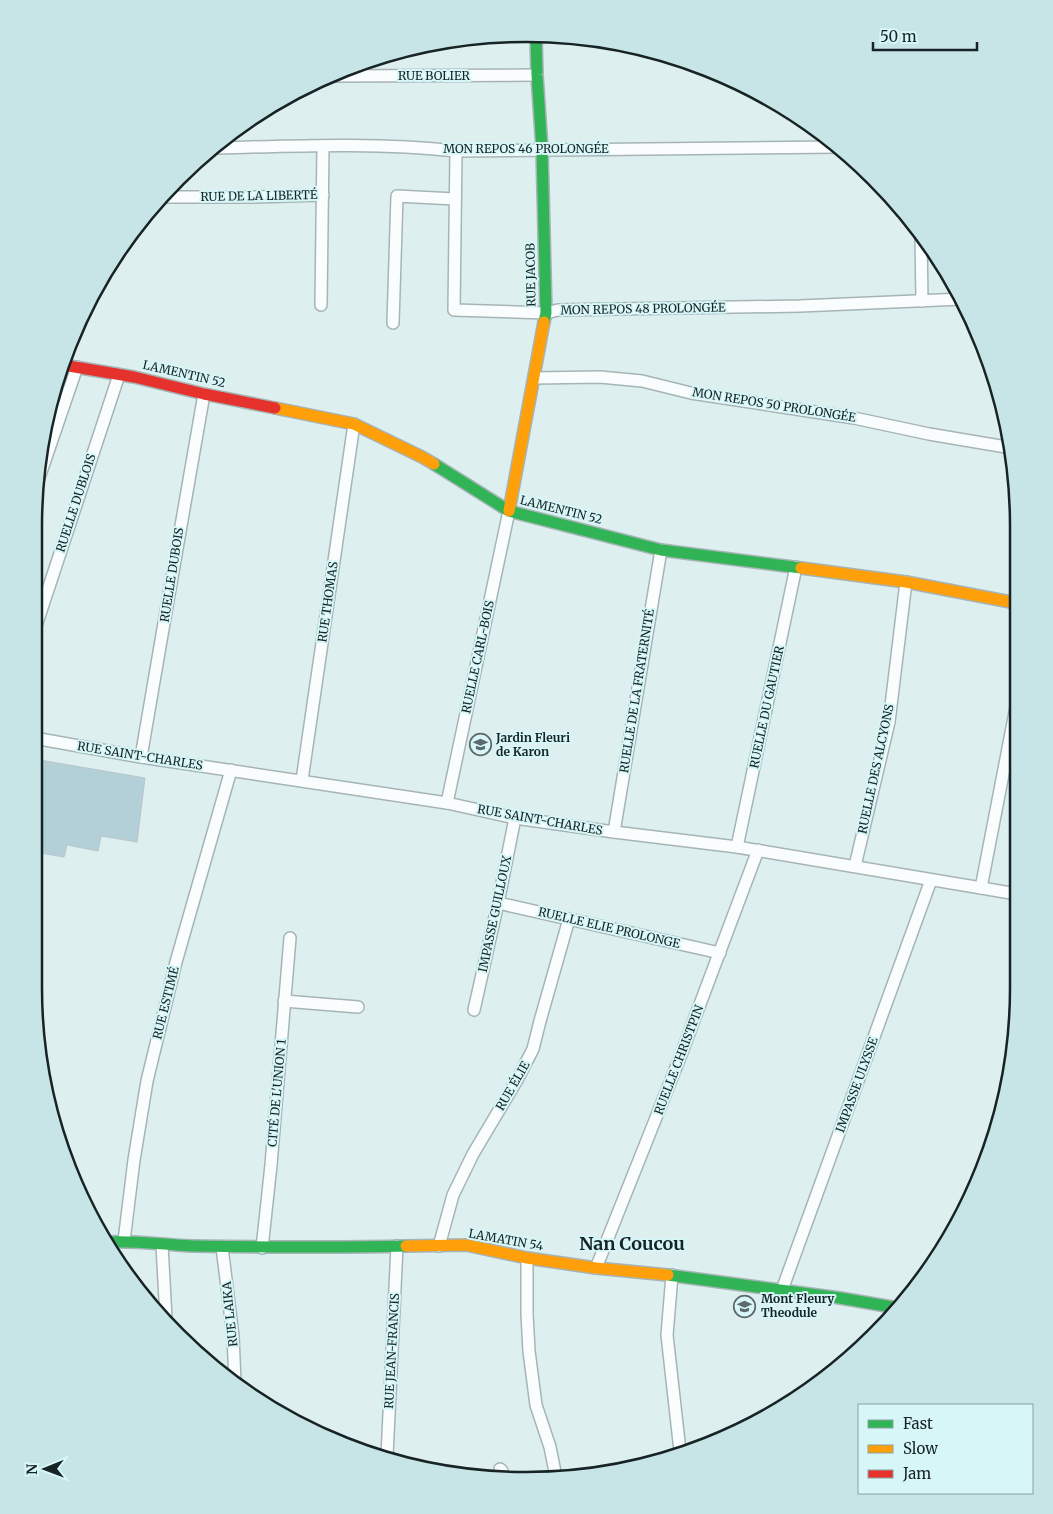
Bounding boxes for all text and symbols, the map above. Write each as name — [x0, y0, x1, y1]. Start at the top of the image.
scale bar — [873, 20, 977, 52]
text: 50 m — [880, 27, 917, 46]
street label: RUE BOLIER — [398, 68, 471, 83]
street label: MON REPOS 46 PROLONGÉE — [443, 141, 609, 156]
street label: RUE DE LA LIBERTÉ — [200, 187, 318, 204]
street label: RUE JACOB — [522, 243, 539, 307]
street label: MON REPOS 48 PROLONGÉE — [560, 300, 726, 317]
street label: LAMENTIN 52 — [141, 357, 227, 390]
street label: MON REPOS 50 PROLONGÉE — [691, 384, 857, 425]
street label: RUELLE DUBLOIS — [53, 452, 99, 554]
street label: LAMENTIN 52 — [518, 492, 604, 527]
street label: RUELLE DUBOIS — [157, 527, 186, 623]
street label: RUE THOMAS — [314, 561, 341, 643]
street label: RUELLE CARL-BOIS — [458, 599, 497, 715]
street label: RUELLE DE LA FRATERNITÉ — [616, 608, 657, 774]
street label: RUELLE DU GAUTIER — [746, 644, 787, 770]
street label: RUELLE DES ALCYONS — [854, 703, 897, 835]
place label: Jardin Fleuri de Karon — [495, 730, 570, 759]
school or university icon: Jardin Fleuri de Karon — [468, 733, 492, 757]
street label: RUE SAINT-CHARLES — [76, 738, 204, 773]
street label: RUE SAINT-CHARLES — [476, 801, 604, 838]
street label: IMPASSE GUILLOUX — [475, 854, 514, 974]
street label: RUELLE ELIE PROLONGE — [537, 904, 682, 951]
street label: RUE ESTIMÉ — [149, 965, 182, 1041]
street label: RUELLE CHRISTPIN — [651, 1002, 707, 1117]
street label: IMPASSE ULYSSE — [832, 1035, 881, 1135]
street label: CITÉ DE L'UNION 1 — [264, 1038, 289, 1147]
street label: RUE ÉLIE — [492, 1058, 533, 1113]
street label: LAMATIN 54 — [467, 1226, 545, 1254]
district label: Nan Coucou — [579, 1232, 685, 1255]
street label: RUE LAIKA — [219, 1280, 240, 1347]
place label: Mont Fleury Theodule — [761, 1291, 835, 1320]
street label: RUE JEAN-FRANCIS — [381, 1293, 402, 1409]
school or university icon: Mont Fleury Theodule — [733, 1294, 757, 1318]
legend — [858, 1404, 1033, 1494]
text: Fast — [903, 1414, 933, 1433]
text: Slow — [903, 1439, 938, 1458]
north arrow — [20, 1444, 70, 1494]
text: N — [23, 1464, 41, 1475]
text: Jam — [902, 1464, 931, 1483]

